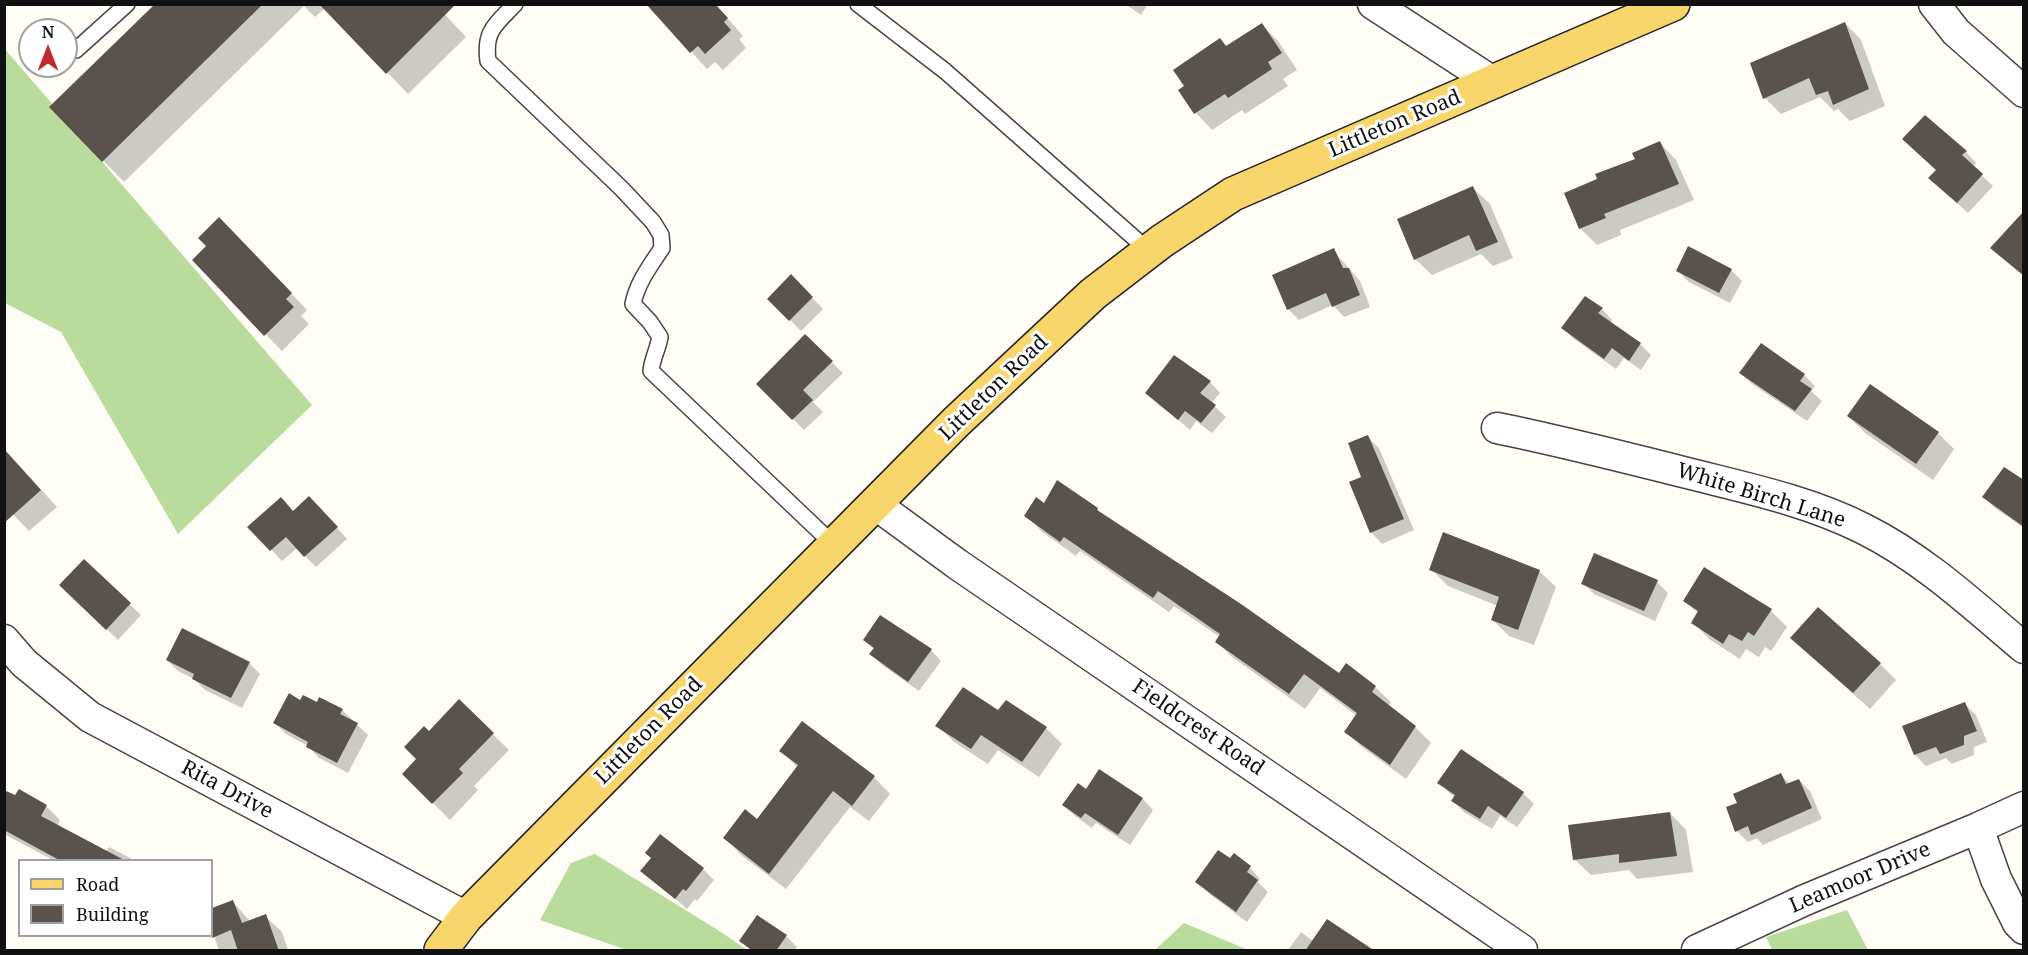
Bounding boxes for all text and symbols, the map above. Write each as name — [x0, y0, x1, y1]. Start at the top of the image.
north arrow — [18, 18, 78, 78]
text: N — [42, 21, 54, 43]
street label: Littleton Road — [1325, 85, 1465, 163]
street label: Littleton Road — [934, 330, 1054, 446]
street label: White Birch Lane — [1674, 458, 1848, 534]
street label: Littleton Road — [590, 672, 708, 790]
street label: Fieldcrest Road — [1127, 674, 1269, 782]
street label: Rita Drive — [177, 755, 277, 825]
street label: Leamoor Drive — [1786, 837, 1934, 919]
legend — [18, 859, 213, 937]
text: Road — [76, 872, 119, 896]
text: Building — [76, 902, 149, 926]

